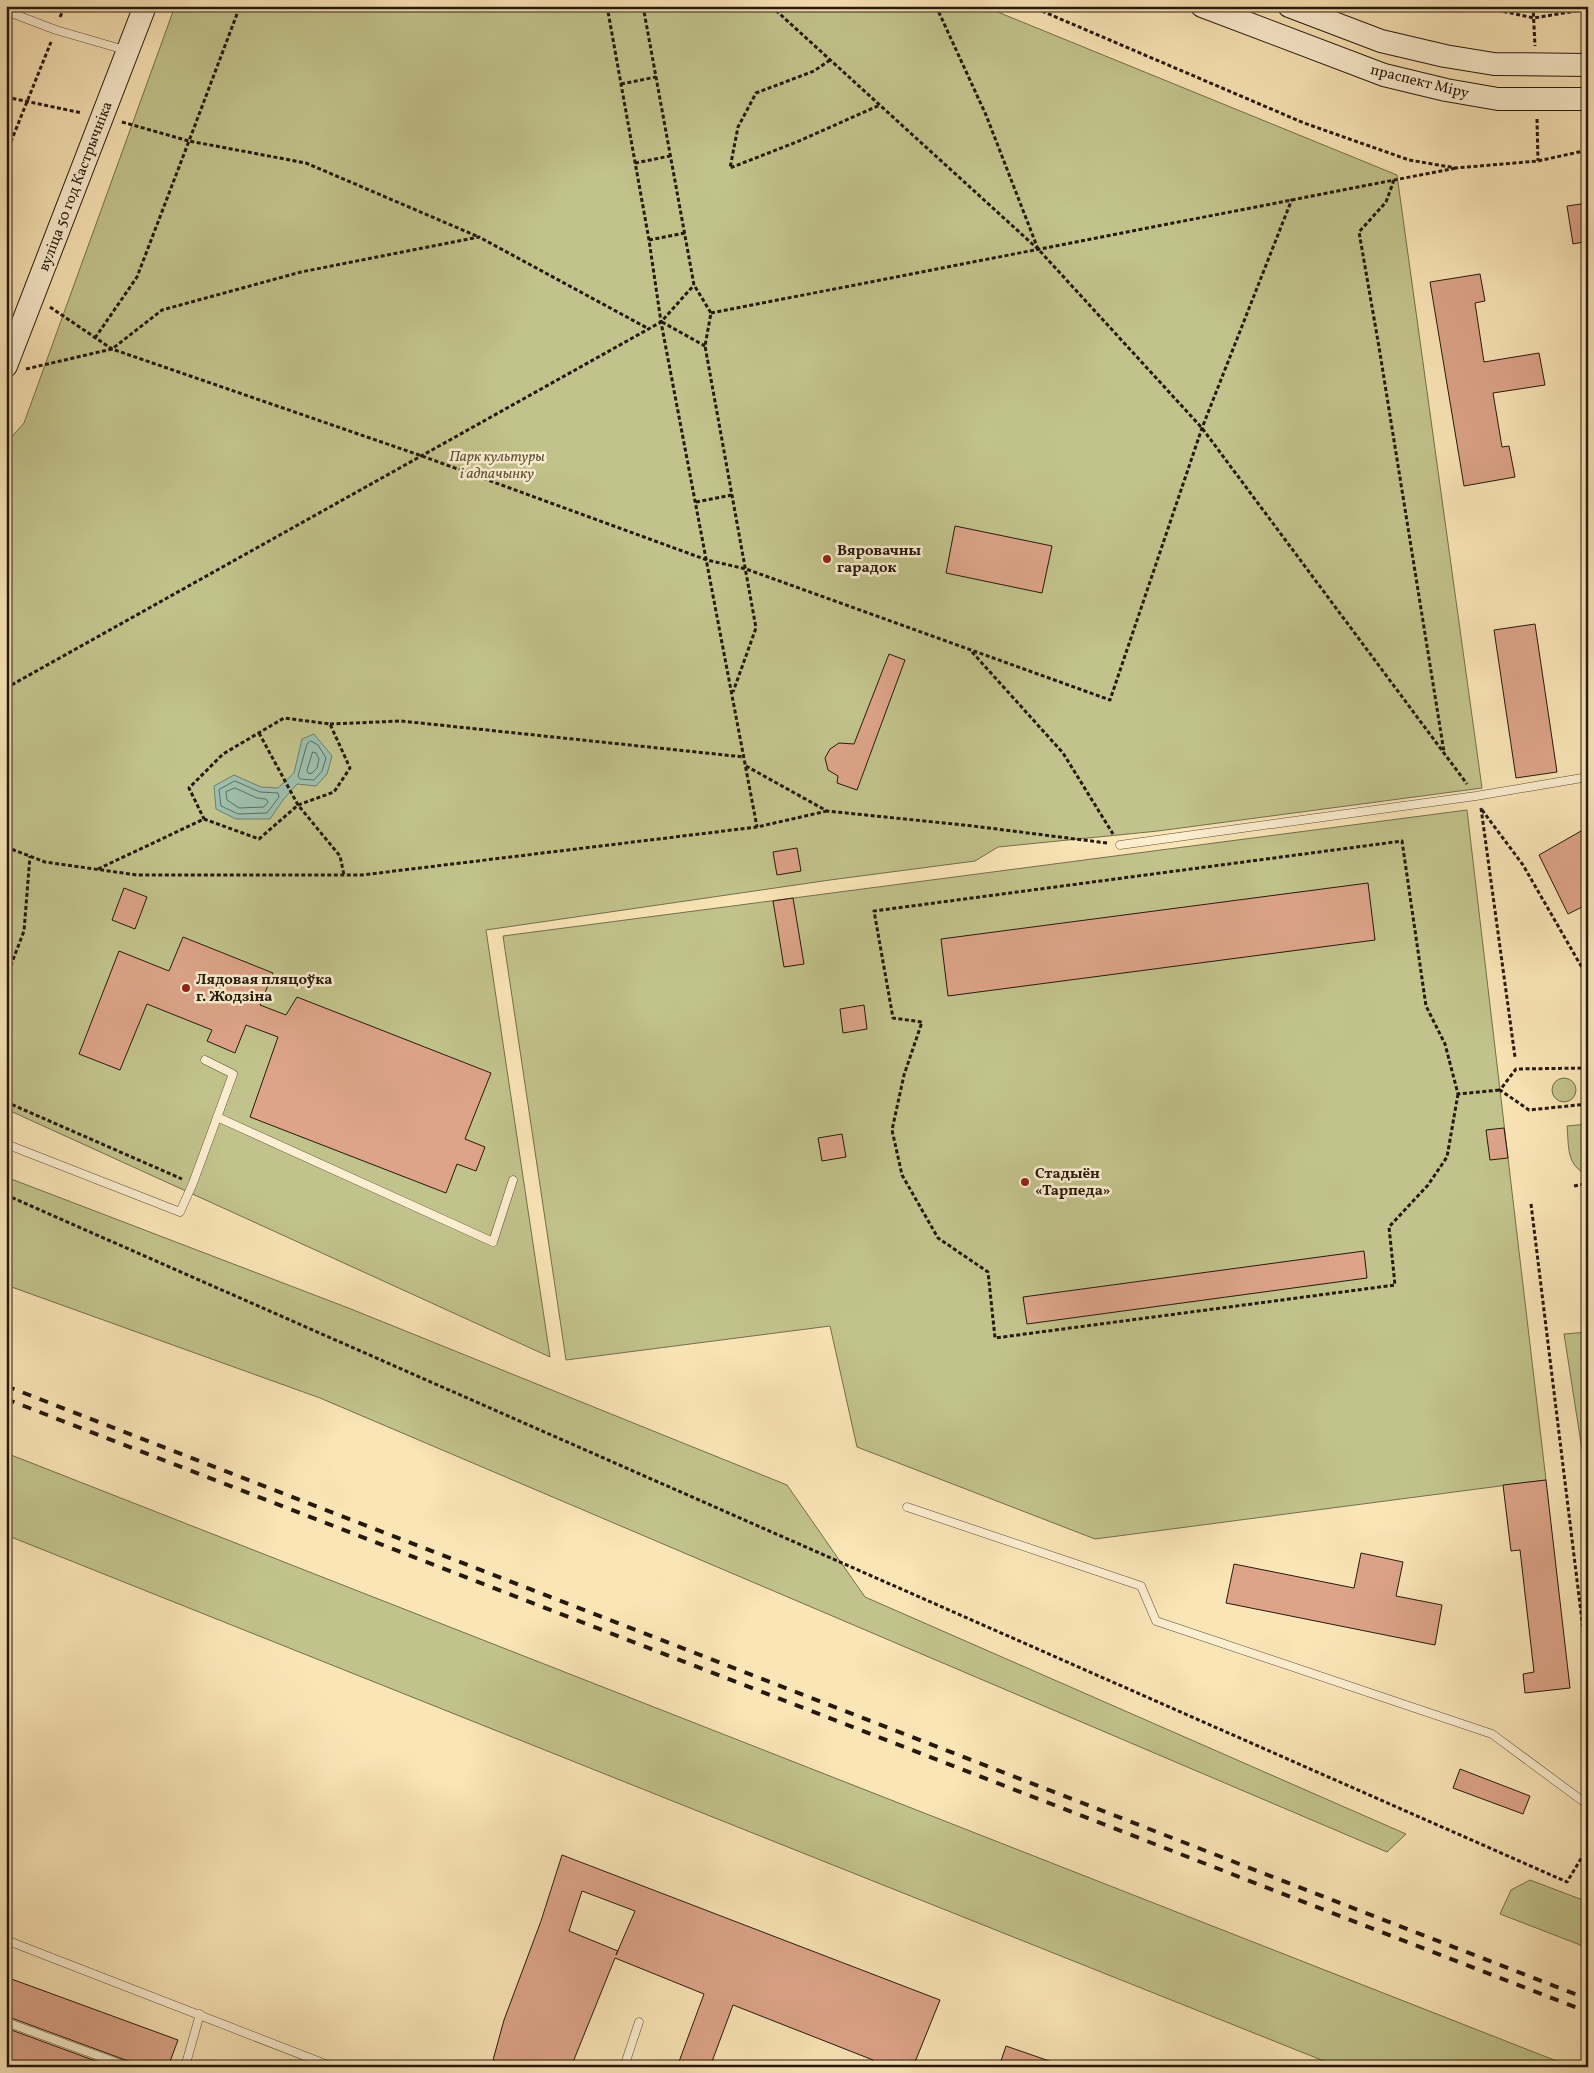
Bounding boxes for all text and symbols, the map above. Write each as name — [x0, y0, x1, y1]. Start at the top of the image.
street label: праспект Міру — [1368, 60, 1471, 105]
street label: вуліца 50 год Кастрычніка — [34, 99, 119, 274]
park label: Парк культуры і адпачынку — [449, 447, 545, 485]
place label: Вяровачны гарадок — [837, 541, 921, 579]
marker: Вяровачны гарадок — [821, 553, 833, 565]
place label: Лядовая пляцоўка г. Жодзіна — [196, 970, 332, 1008]
marker: Лядовая пляцоўка г. Жодзіна — [180, 982, 192, 994]
place label: Стадыён «Тарпеда» — [1035, 1164, 1111, 1202]
marker: Стадыён «Тарпеда» — [1019, 1176, 1031, 1188]

